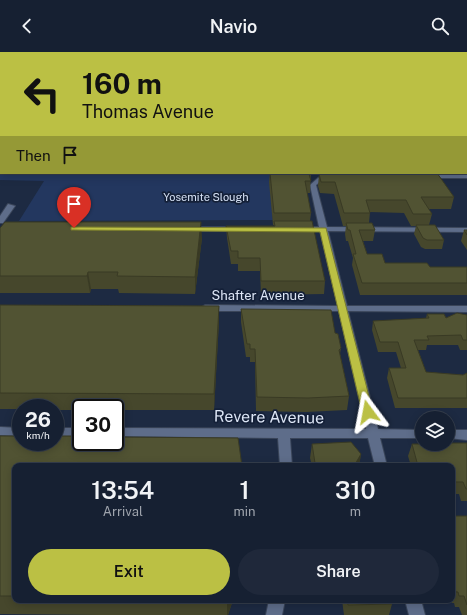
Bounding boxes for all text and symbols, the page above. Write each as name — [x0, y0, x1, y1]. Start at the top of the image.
icon: back — [16, 15, 38, 37]
icon: search — [429, 15, 451, 37]
text: Navio — [210, 16, 257, 37]
text: 160 m — [82, 67, 162, 100]
icon: left — [16, 68, 68, 120]
text: Thomas Avenue — [82, 101, 214, 122]
icon: arrive — [59, 144, 81, 166]
text: Then — [16, 147, 51, 164]
pin — [57, 187, 91, 228]
park label: Yosemite Slough — [163, 191, 249, 203]
icon: arrive — [63, 193, 85, 215]
street label: Shafter Avenue — [211, 288, 305, 303]
position arrow — [347, 391, 389, 433]
speed limit sign: 30 — [72, 399, 124, 451]
street label: Revere Avenue — [214, 407, 324, 427]
text: 26 — [25, 408, 51, 432]
map controls — [415, 411, 455, 451]
button: layers — [415, 411, 455, 451]
text: km/h — [26, 429, 50, 441]
text: 13:54 — [91, 476, 154, 504]
text: 1 — [240, 476, 250, 504]
text: 310 — [335, 476, 376, 504]
text: Arrival — [103, 504, 143, 519]
text: min — [234, 504, 256, 519]
text: m — [350, 504, 361, 519]
button: Exit — [28, 549, 230, 595]
button: Share — [238, 549, 439, 595]

